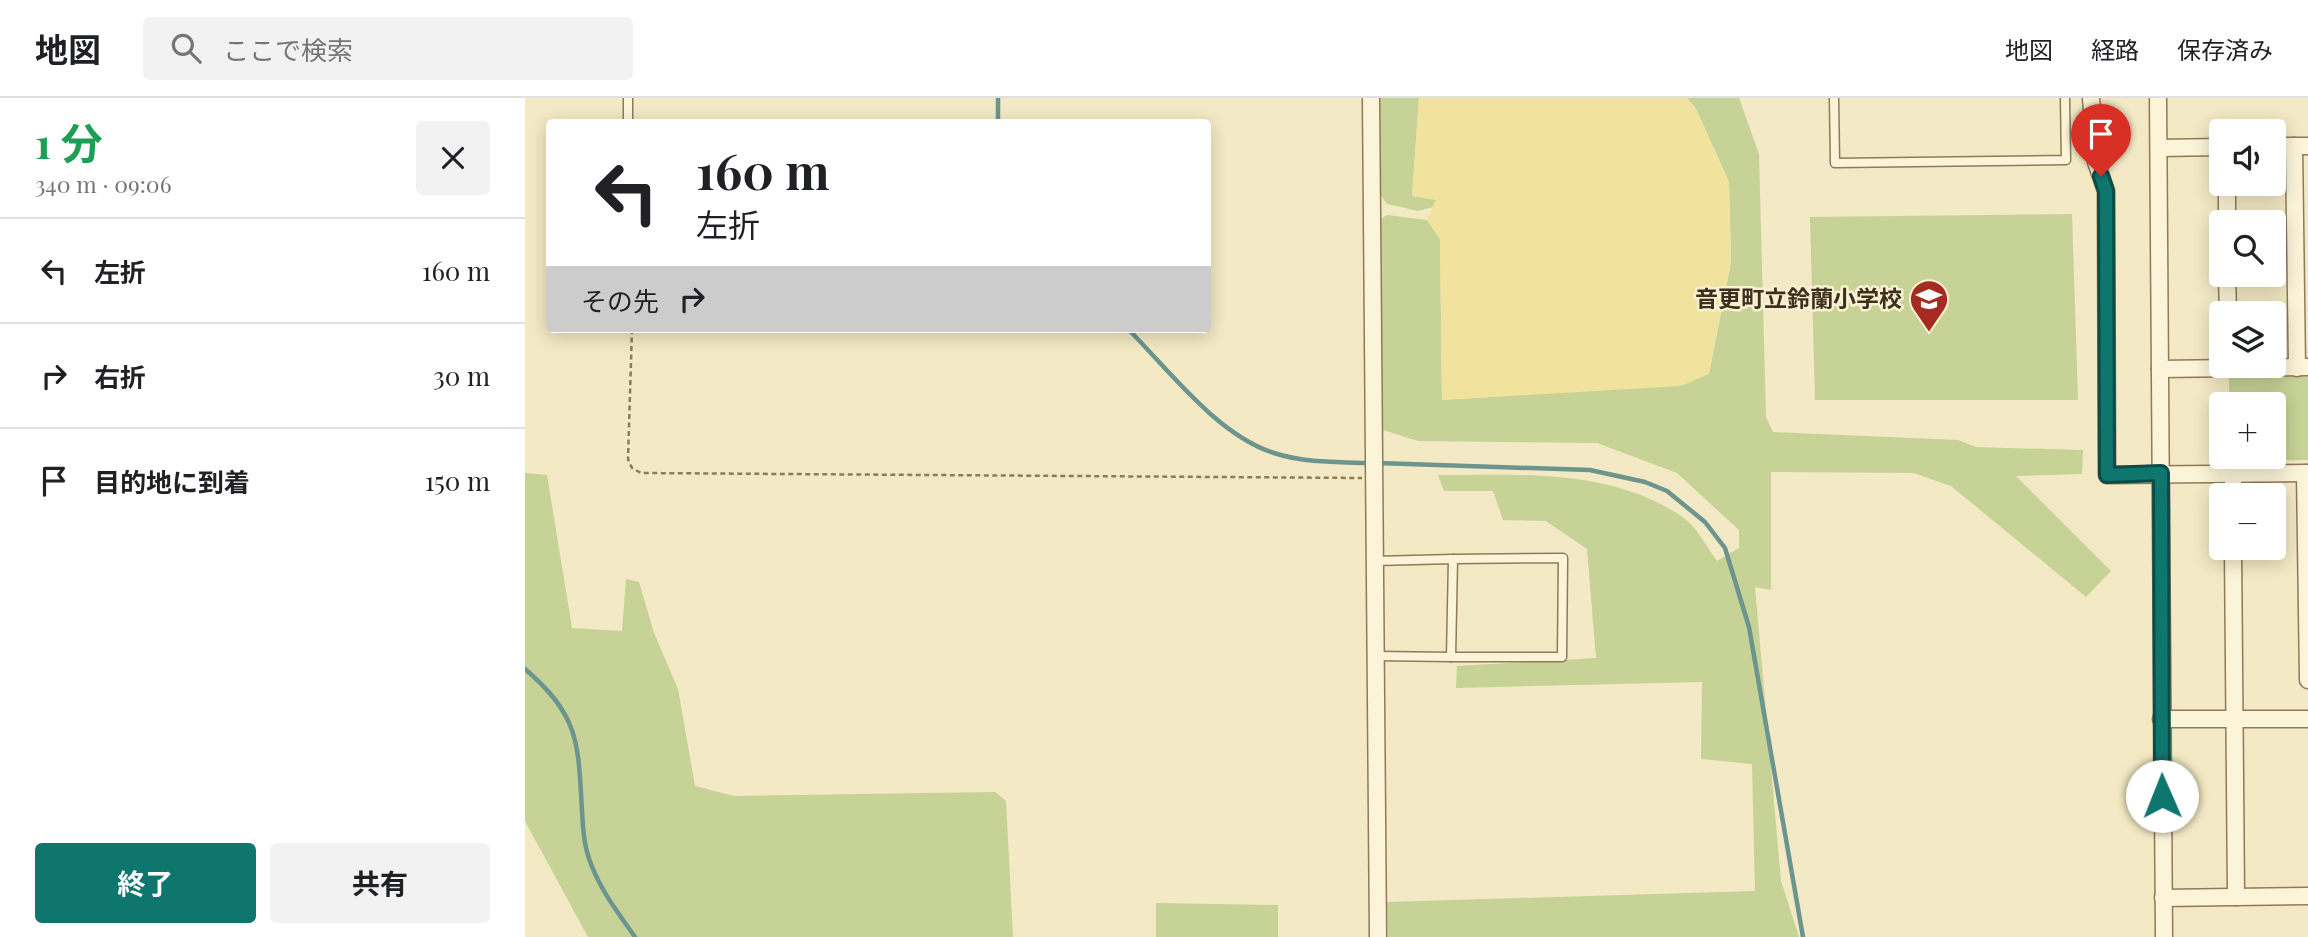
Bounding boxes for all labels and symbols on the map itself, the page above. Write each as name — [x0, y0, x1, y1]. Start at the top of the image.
pin — [2071, 104, 2131, 176]
school or university icon: 音更町立鈴蘭小学校 — [1908, 278, 1950, 333]
place label: 音更町立鈴蘭小学校 — [1695, 282, 1902, 313]
position arrow — [2125, 759, 2199, 833]

